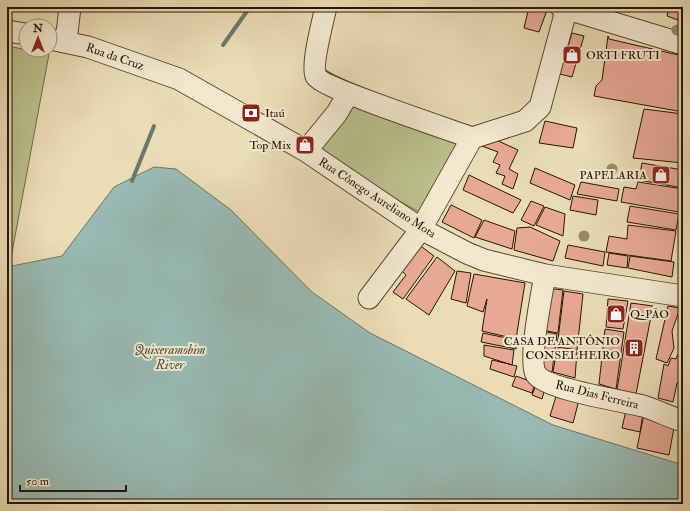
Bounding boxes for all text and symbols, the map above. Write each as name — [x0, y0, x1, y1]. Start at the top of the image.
north arrow — [18, 18, 58, 58]
text: N — [32, 22, 44, 35]
street label: Rua da Cruz — [84, 40, 146, 74]
shop icon: ORTI FRUTI — [561, 44, 583, 66]
place label: ORTI FRUTI — [586, 48, 660, 63]
bank icon: Itaú — [240, 102, 262, 124]
place label: Itaú — [265, 106, 285, 121]
shop icon: Top Mix — [294, 134, 316, 156]
place label: Top Mix — [249, 138, 292, 153]
street label: Rua Cônego Aureliano Mota — [315, 154, 439, 242]
shop icon: PAPELARIA — [650, 164, 672, 186]
place label: PAPELARIA — [579, 168, 647, 183]
shop icon: Q-PÃO — [605, 303, 627, 325]
place label: Q-PÃO — [630, 307, 669, 322]
place label: CASA DE ANTÔNIO CONSELHEIRO — [504, 334, 620, 363]
building icon: CASA DE ANTÔNIO CONSELHEIRO — [623, 337, 645, 359]
water label: Quixeramobim River — [135, 342, 206, 373]
street label: Rua Dias Ferreira — [554, 377, 641, 413]
scale bar — [20, 467, 126, 493]
text: 50 m — [26, 474, 50, 489]

